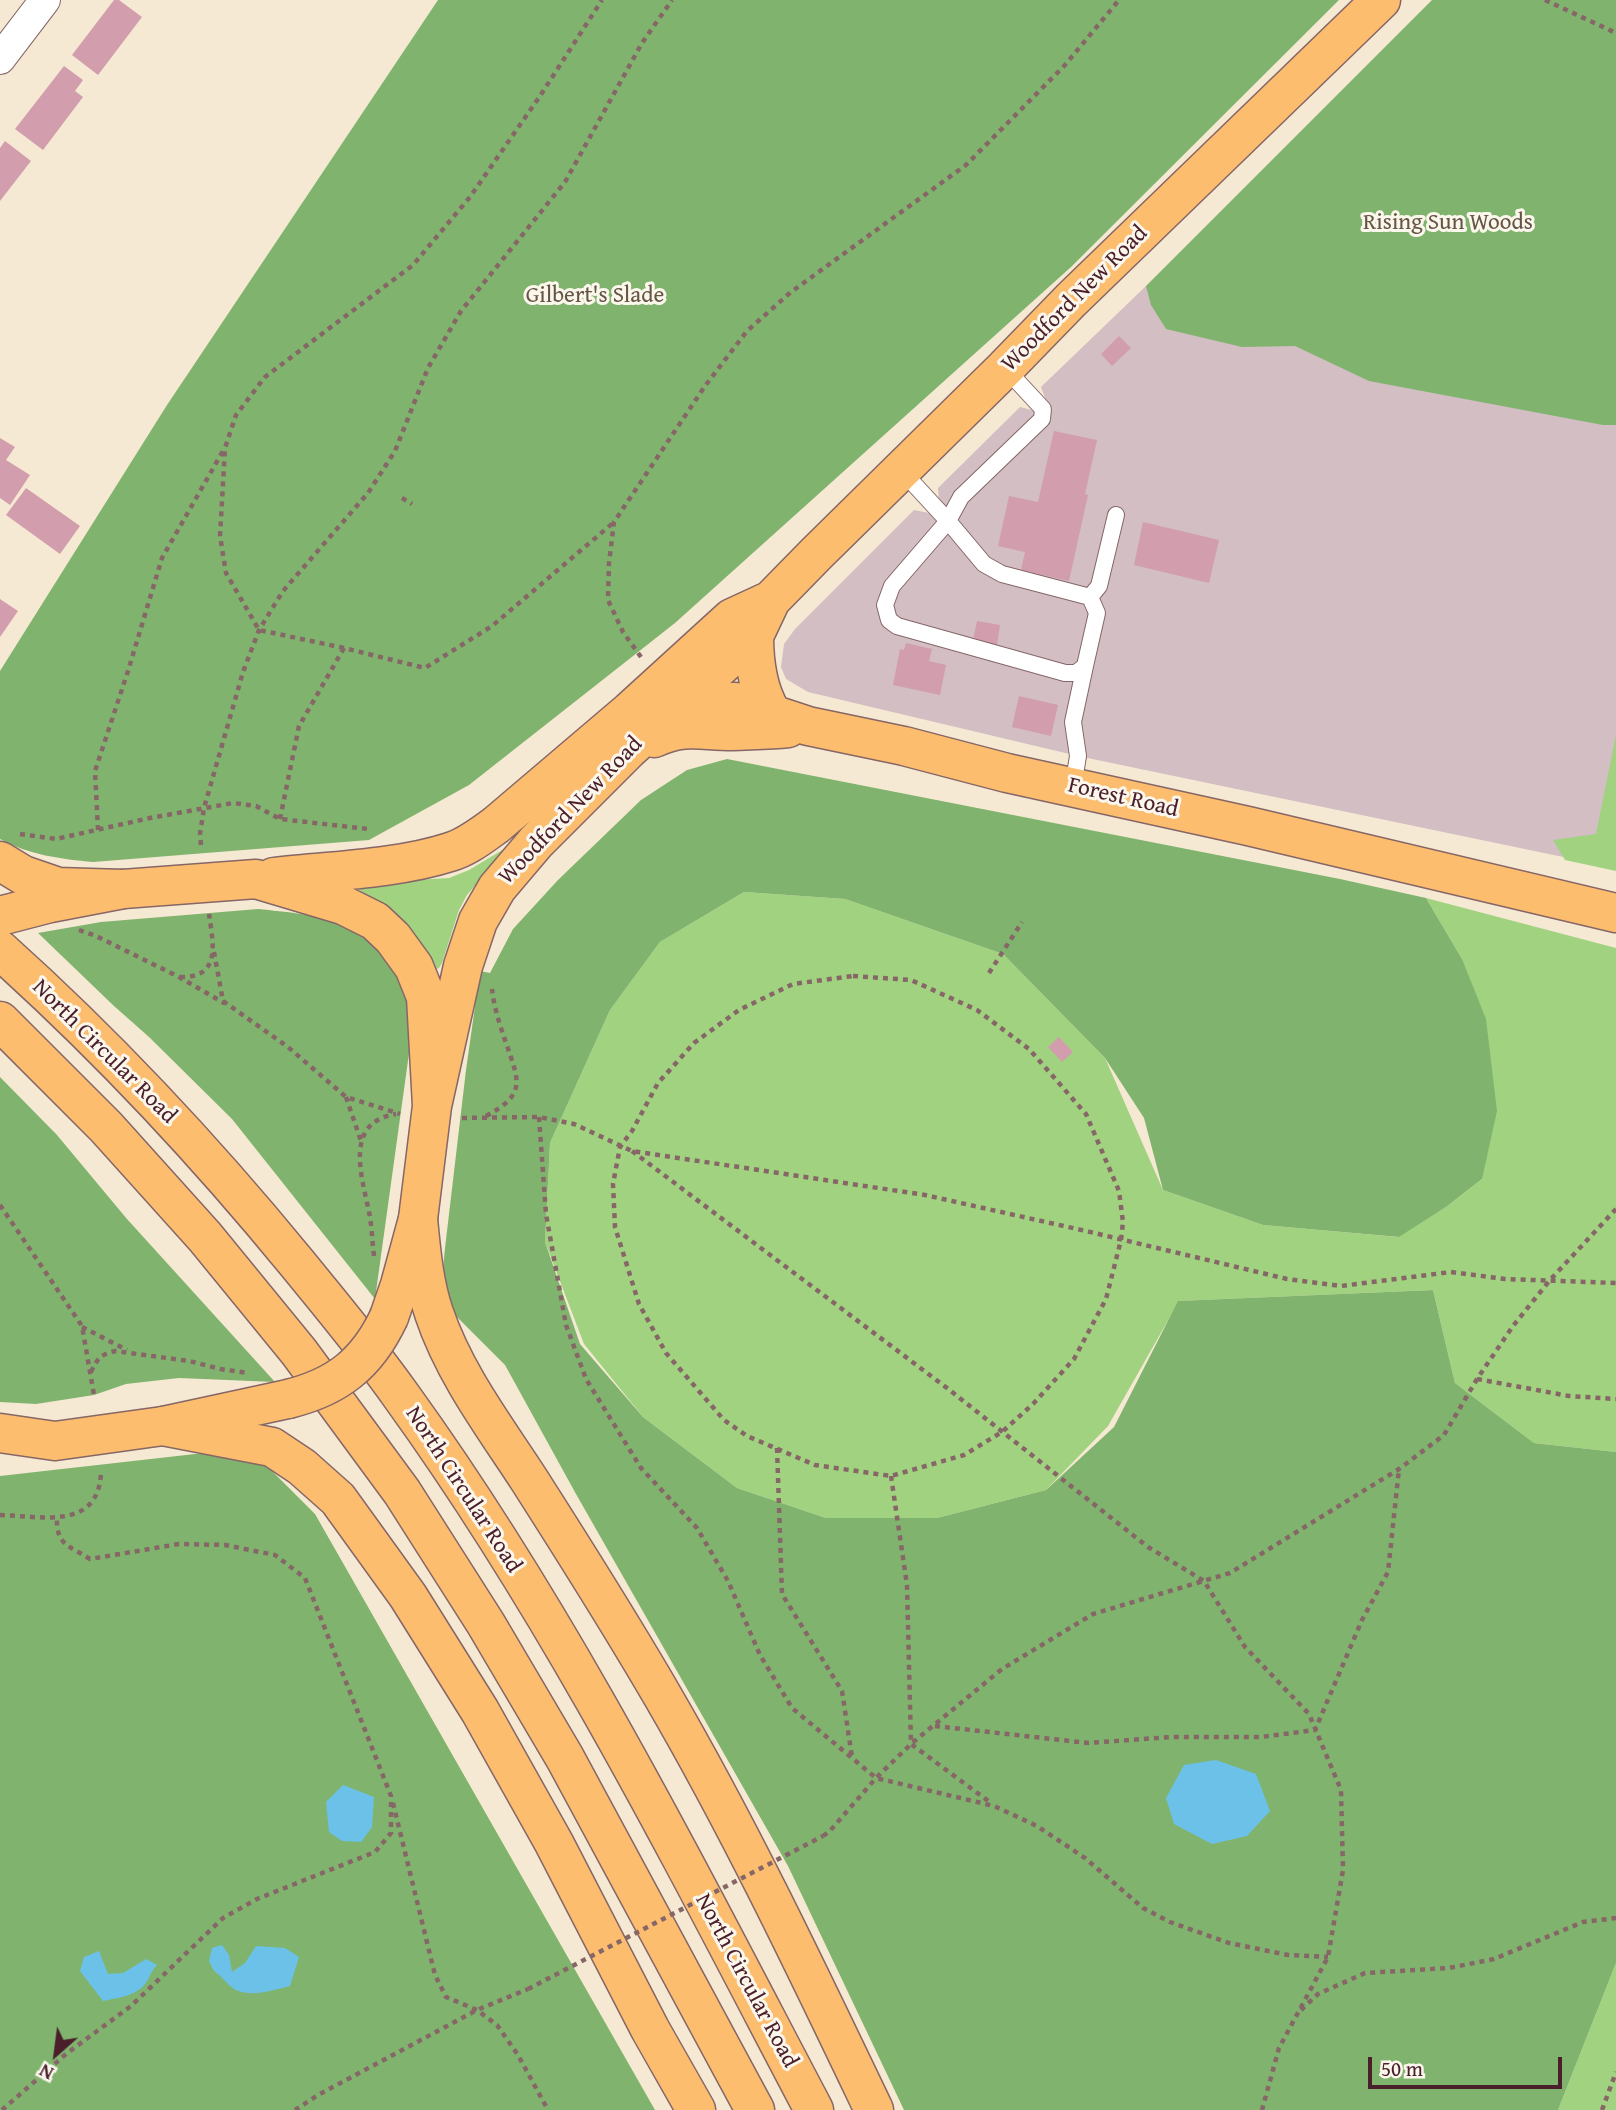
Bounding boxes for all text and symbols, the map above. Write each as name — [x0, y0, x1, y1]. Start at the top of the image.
park label: Rising Sun Woods — [1363, 209, 1533, 237]
street label: Woodford New Road — [996, 220, 1154, 378]
park label: Gilbert's Slade — [526, 282, 664, 310]
street label: Woodford New Road — [493, 731, 649, 891]
street label: Forest Road — [1065, 772, 1181, 824]
street label: North Circular Road — [26, 974, 182, 1130]
street label: North Circular Road — [399, 1402, 527, 1578]
street label: North Circular Road — [688, 1889, 804, 2073]
north arrow — [21, 2019, 91, 2089]
scale bar — [1371, 2044, 1565, 2088]
text: 50 m — [1381, 2053, 1423, 2084]
text: N — [34, 2057, 58, 2088]

